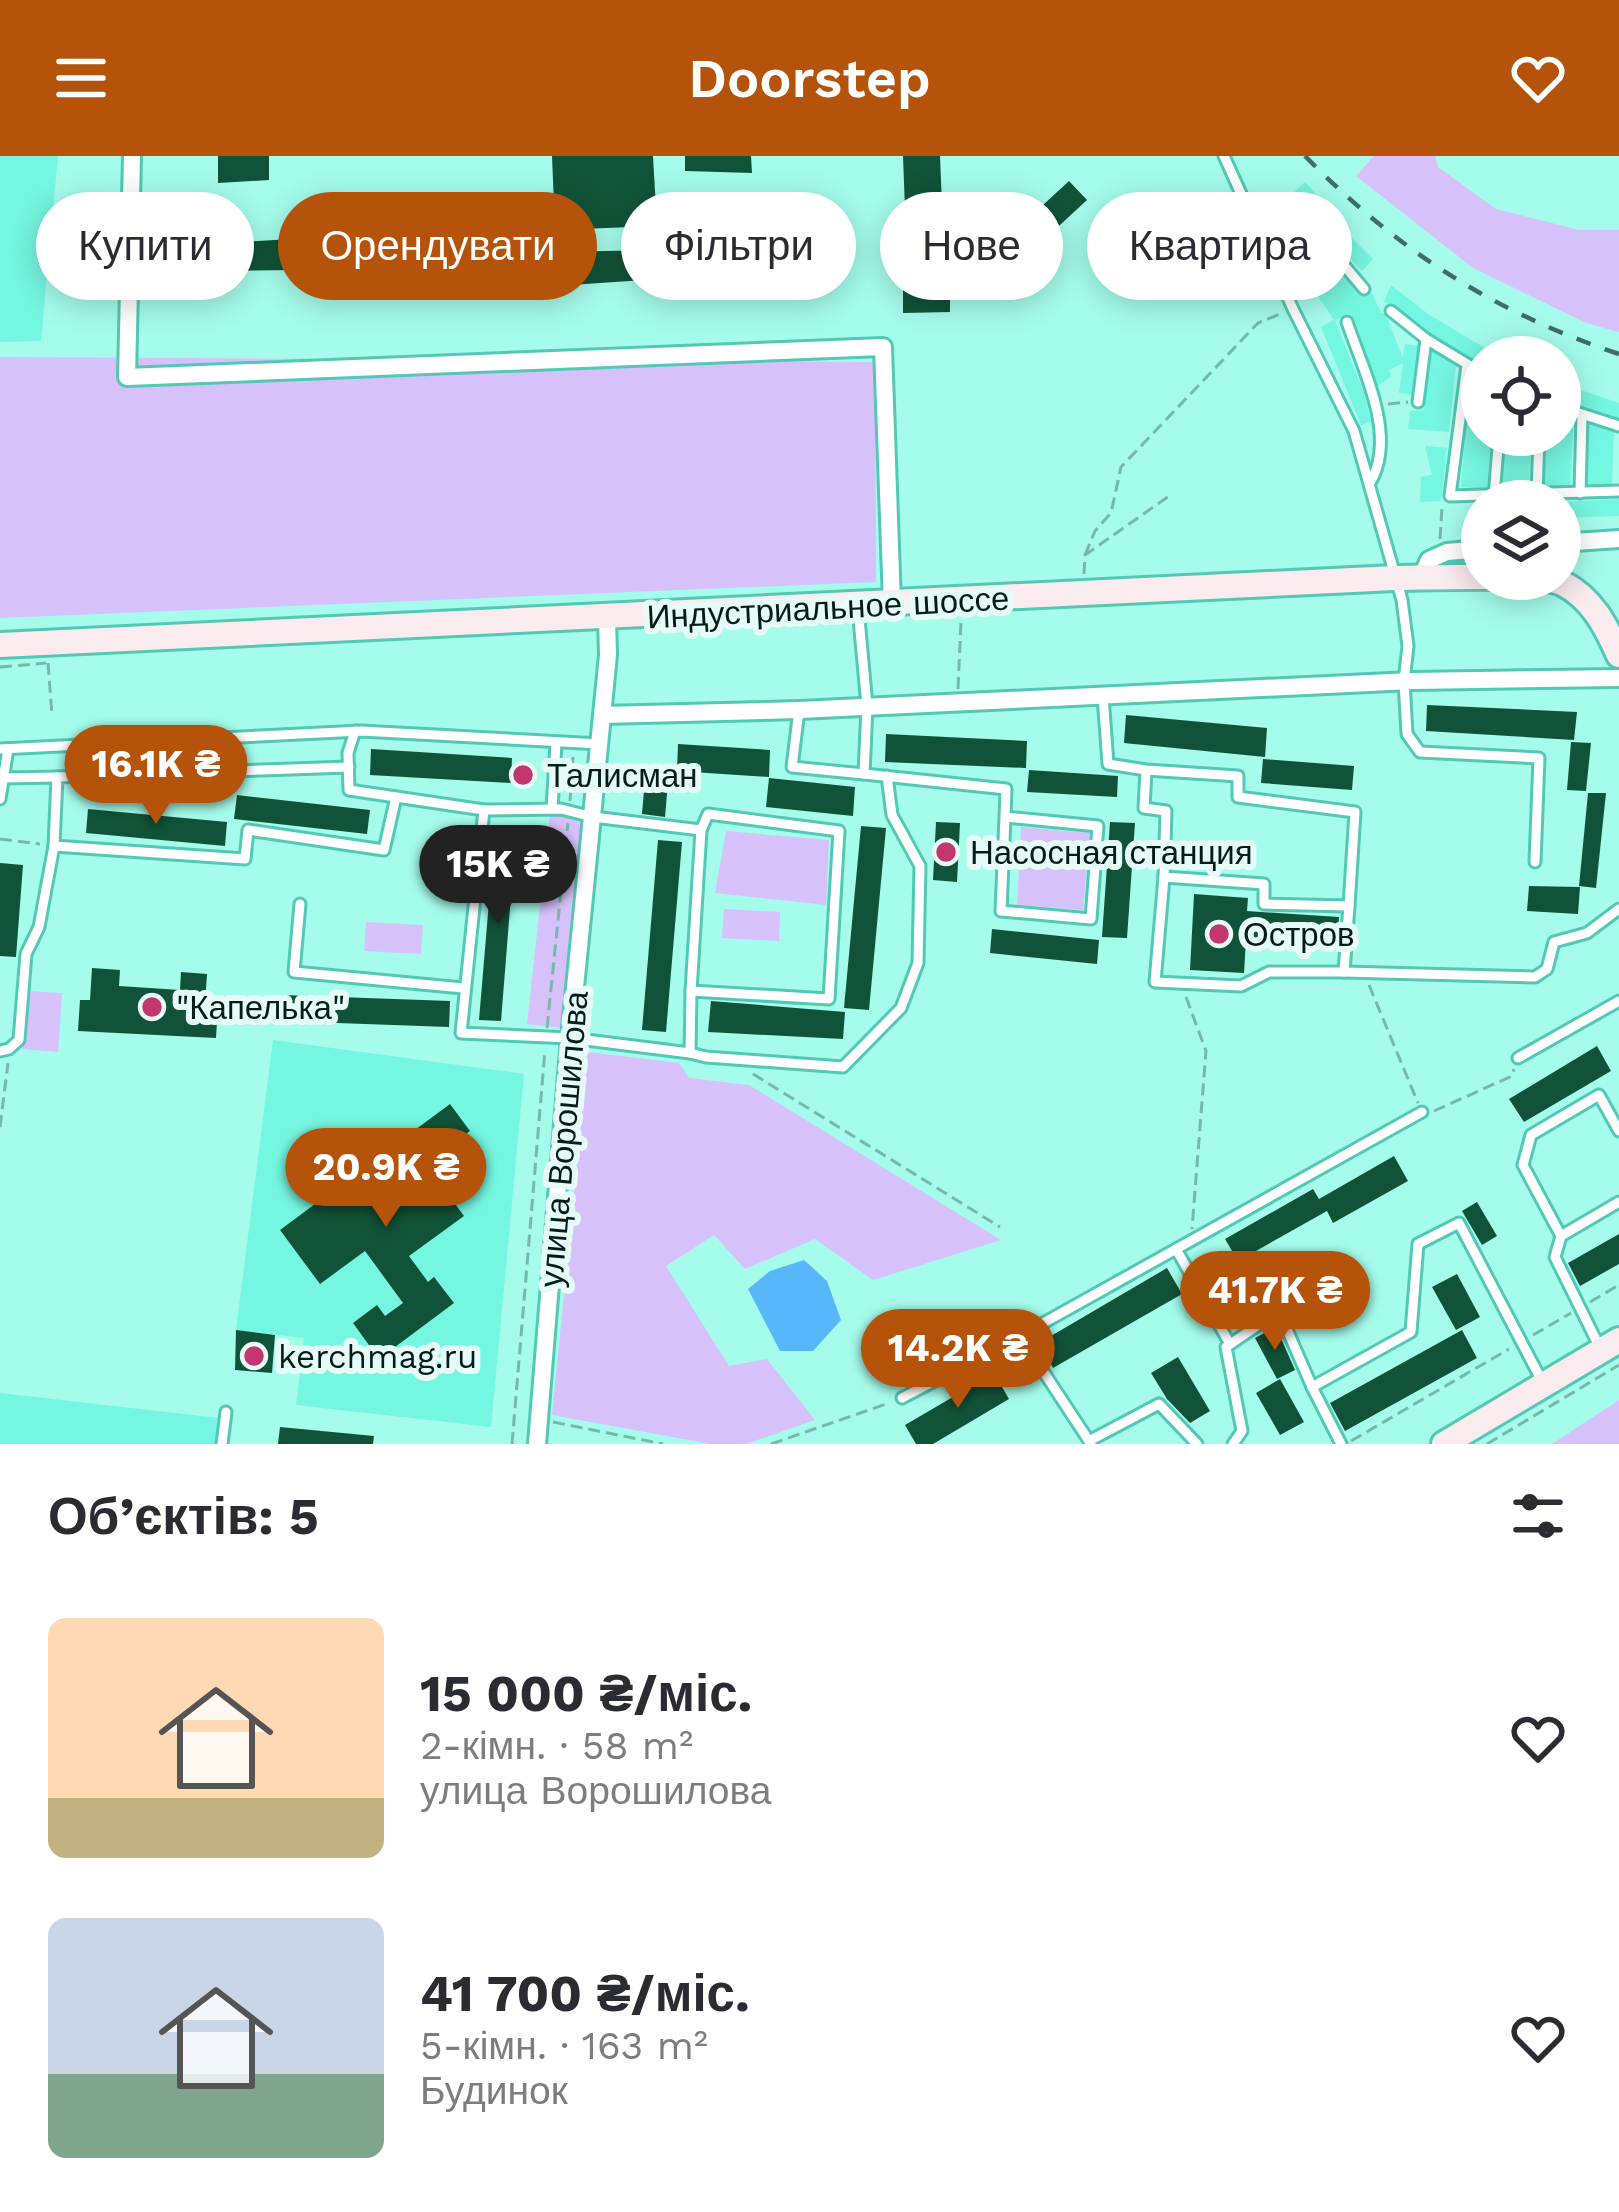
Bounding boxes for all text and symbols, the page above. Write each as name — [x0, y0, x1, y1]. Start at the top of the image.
icon: menu — [48, 45, 114, 111]
icon: heart — [1505, 45, 1571, 111]
text: Doorstep — [688, 47, 931, 110]
chip: Купити — [36, 192, 254, 300]
chip: Орендувати — [278, 192, 597, 300]
chip: Фільтри — [621, 192, 856, 300]
chip: Нове — [880, 192, 1063, 300]
chip: Квартира — [1087, 192, 1352, 300]
map controls — [1461, 336, 1581, 600]
button: locate — [1461, 336, 1581, 456]
button: layers — [1461, 480, 1581, 600]
street label: Индустриальное шоссе — [646, 579, 1010, 636]
pin: 16.1K ₴ — [45, 725, 267, 827]
text: 16.1K ₴ — [92, 741, 221, 786]
place label: Талисман — [547, 756, 697, 795]
marker: Талисман — [510, 762, 536, 788]
pin: 15K ₴ — [414, 825, 582, 927]
place label: Насосная станция — [970, 833, 1253, 872]
marker: Насосная станция — [933, 839, 959, 865]
text: 15K ₴ — [446, 841, 550, 886]
place label: Остров — [1243, 915, 1355, 954]
marker: Остров — [1206, 921, 1232, 947]
place label: "Капелька" — [176, 988, 345, 1027]
street label: улица Ворошилова — [531, 989, 596, 1289]
marker: "Капелька" — [139, 994, 165, 1020]
pin: 20.9K ₴ — [275, 1128, 497, 1230]
text: 20.9K ₴ — [312, 1144, 460, 1189]
pin: 41.7K ₴ — [1164, 1251, 1386, 1353]
text: 41.7K ₴ — [1207, 1267, 1343, 1312]
pin: 14.2K ₴ — [847, 1309, 1069, 1411]
text: 14.2K ₴ — [888, 1325, 1028, 1370]
place label: kerchmag.ru — [278, 1337, 477, 1376]
marker: kerchmag.ru — [241, 1343, 267, 1369]
icon: filters — [1505, 1483, 1571, 1549]
text: Об’єктів: 5 — [48, 1487, 319, 1546]
text: 15 000 ₴/міс. — [420, 1664, 752, 1723]
icon: home — [144, 1666, 288, 1810]
icon: heart — [1505, 1705, 1571, 1771]
text: 2-кімн. · 58 m² — [420, 1723, 693, 1768]
text: улица Ворошилова — [420, 1768, 772, 1813]
text: 41 700 ₴/міс. — [420, 1964, 750, 2023]
icon: home — [144, 1966, 288, 2110]
icon: heart — [1505, 2005, 1571, 2071]
text: 5-кімн. · 163 m² — [420, 2023, 708, 2068]
text: Будинок — [420, 2068, 568, 2113]

